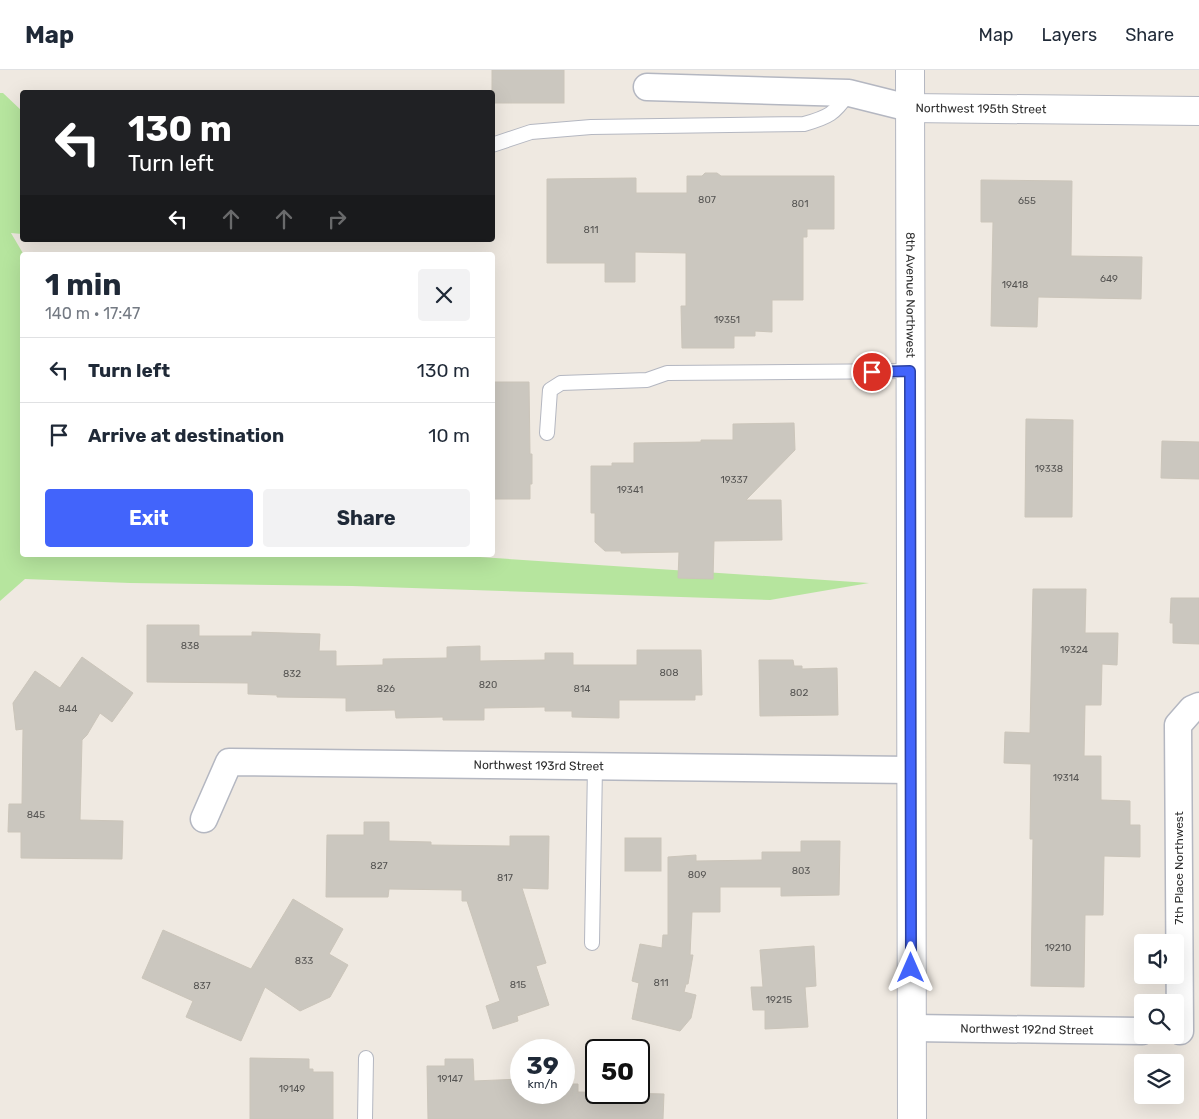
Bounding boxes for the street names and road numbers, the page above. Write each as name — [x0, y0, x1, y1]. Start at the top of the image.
street label: Northwest 195th Street — [916, 101, 1047, 116]
street label: 8th Avenue Northwest — [903, 232, 918, 358]
street label: Northwest 193rd Street — [474, 758, 604, 773]
street label: 7th Place Northwest — [1172, 811, 1186, 925]
street label: Northwest 192nd Street — [960, 1022, 1094, 1037]

